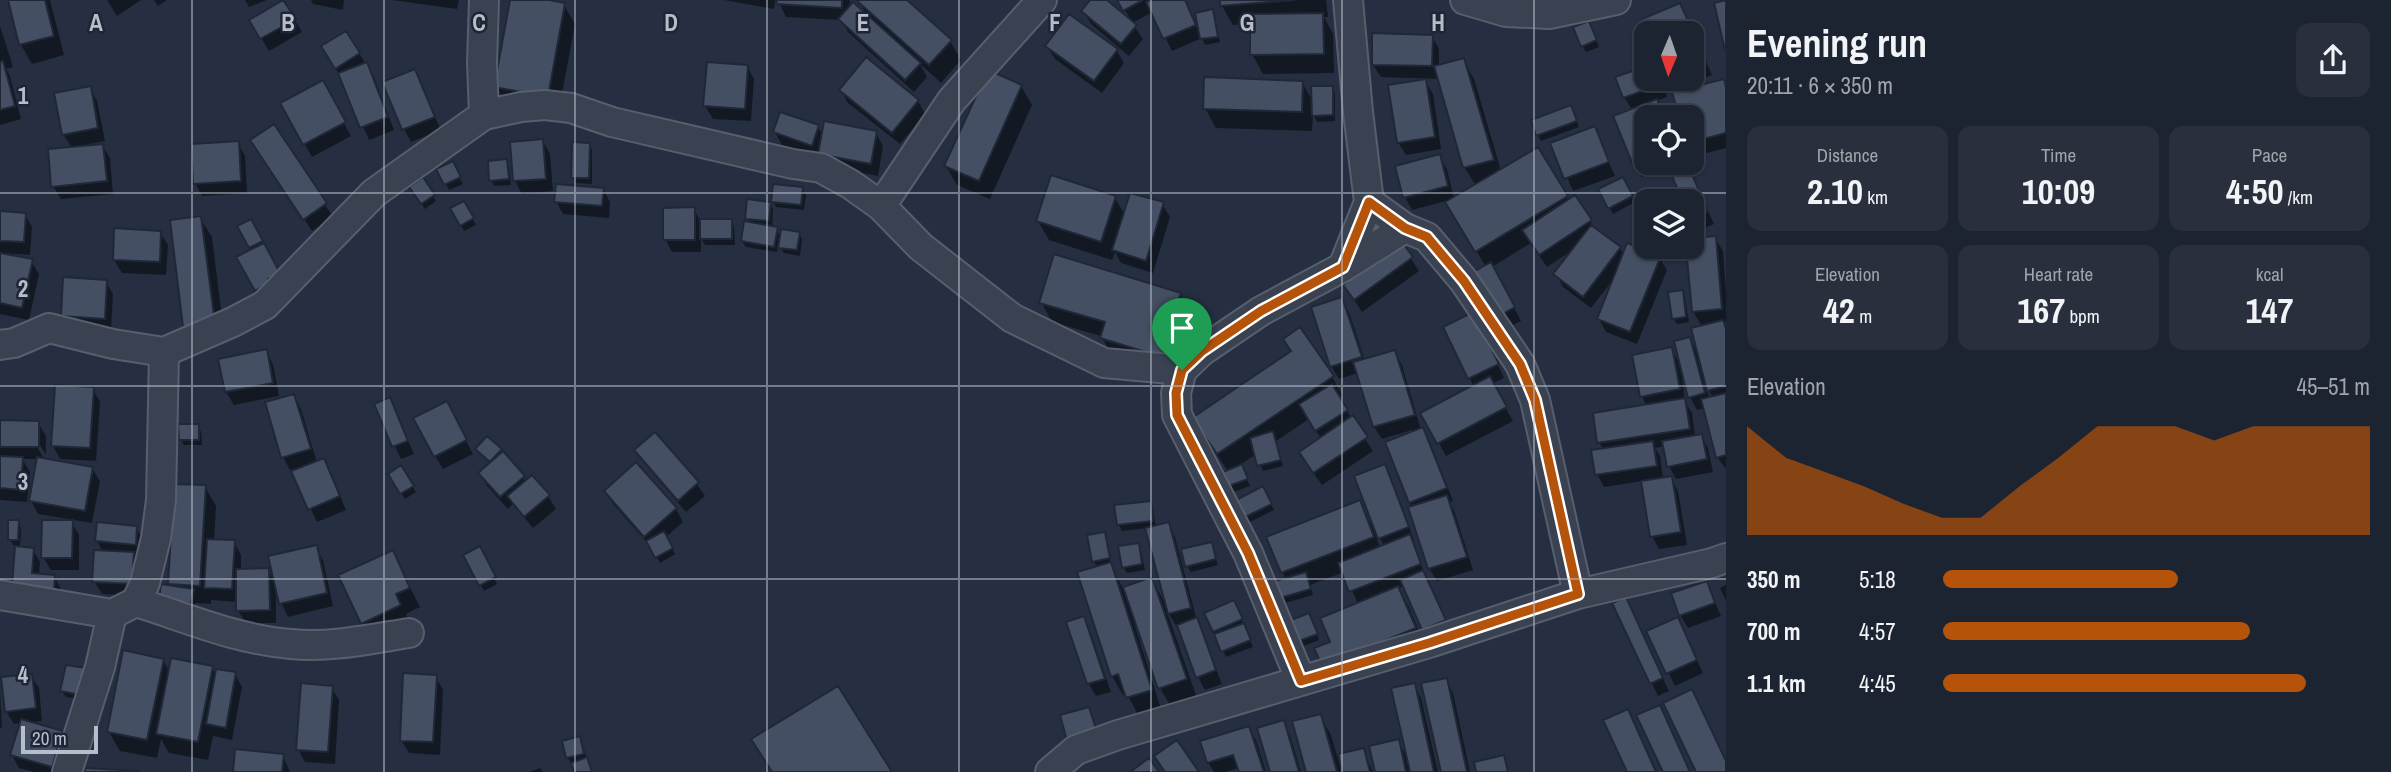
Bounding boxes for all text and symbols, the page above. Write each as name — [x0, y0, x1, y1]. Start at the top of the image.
text: A — [89, 7, 103, 38]
text: B — [281, 7, 295, 38]
text: C — [472, 7, 486, 38]
text: D — [664, 7, 678, 38]
text: E — [857, 7, 869, 38]
text: F — [1049, 7, 1061, 38]
text: G — [1240, 7, 1254, 38]
text: H — [1431, 7, 1445, 38]
text: Evening run — [1747, 18, 1927, 69]
north arrow — [1634, 21, 1704, 91]
map controls — [1634, 21, 1704, 259]
button: share — [2296, 23, 2370, 97]
text: 20:11 · 6 × 350 m — [1747, 70, 1893, 101]
text: 1 — [18, 80, 29, 111]
button: locate — [1634, 105, 1704, 175]
text: Distance — [1817, 142, 1878, 168]
text: Time — [2041, 142, 2076, 168]
text: Pace — [2252, 142, 2287, 168]
text: 2.10 — [1807, 168, 1863, 215]
text: 10:09 — [2022, 168, 2095, 215]
text: 4:50 — [2226, 168, 2284, 215]
text: km — [1863, 184, 1888, 210]
text: /km — [2284, 184, 2313, 210]
button: layers — [1634, 189, 1704, 259]
text: Elevation — [1815, 261, 1880, 287]
text: Heart rate — [2024, 261, 2093, 287]
text: kcal — [2256, 261, 2283, 287]
text: 2 — [18, 273, 28, 304]
text: 42 — [1823, 287, 1855, 334]
text: 167 — [2017, 287, 2065, 334]
text: 147 — [2246, 287, 2293, 334]
pin — [1152, 298, 1212, 370]
text: m — [1855, 303, 1872, 329]
text: bpm — [2065, 303, 2100, 329]
icon: arrive — [1163, 309, 1201, 347]
text: Elevation — [1747, 371, 1826, 402]
text: 45–51 m — [2297, 371, 2370, 402]
text: 3 — [18, 466, 28, 497]
text: 350 m — [1747, 564, 1800, 595]
text: 5:18 — [1859, 564, 1896, 595]
text: 700 m — [1747, 616, 1800, 647]
text: 4:57 — [1859, 616, 1896, 647]
text: 4 — [18, 659, 29, 690]
text: 1.1 km — [1747, 668, 1806, 699]
text: 4:45 — [1859, 668, 1896, 699]
scale bar — [21, 723, 98, 755]
text: 20 m — [32, 725, 67, 751]

